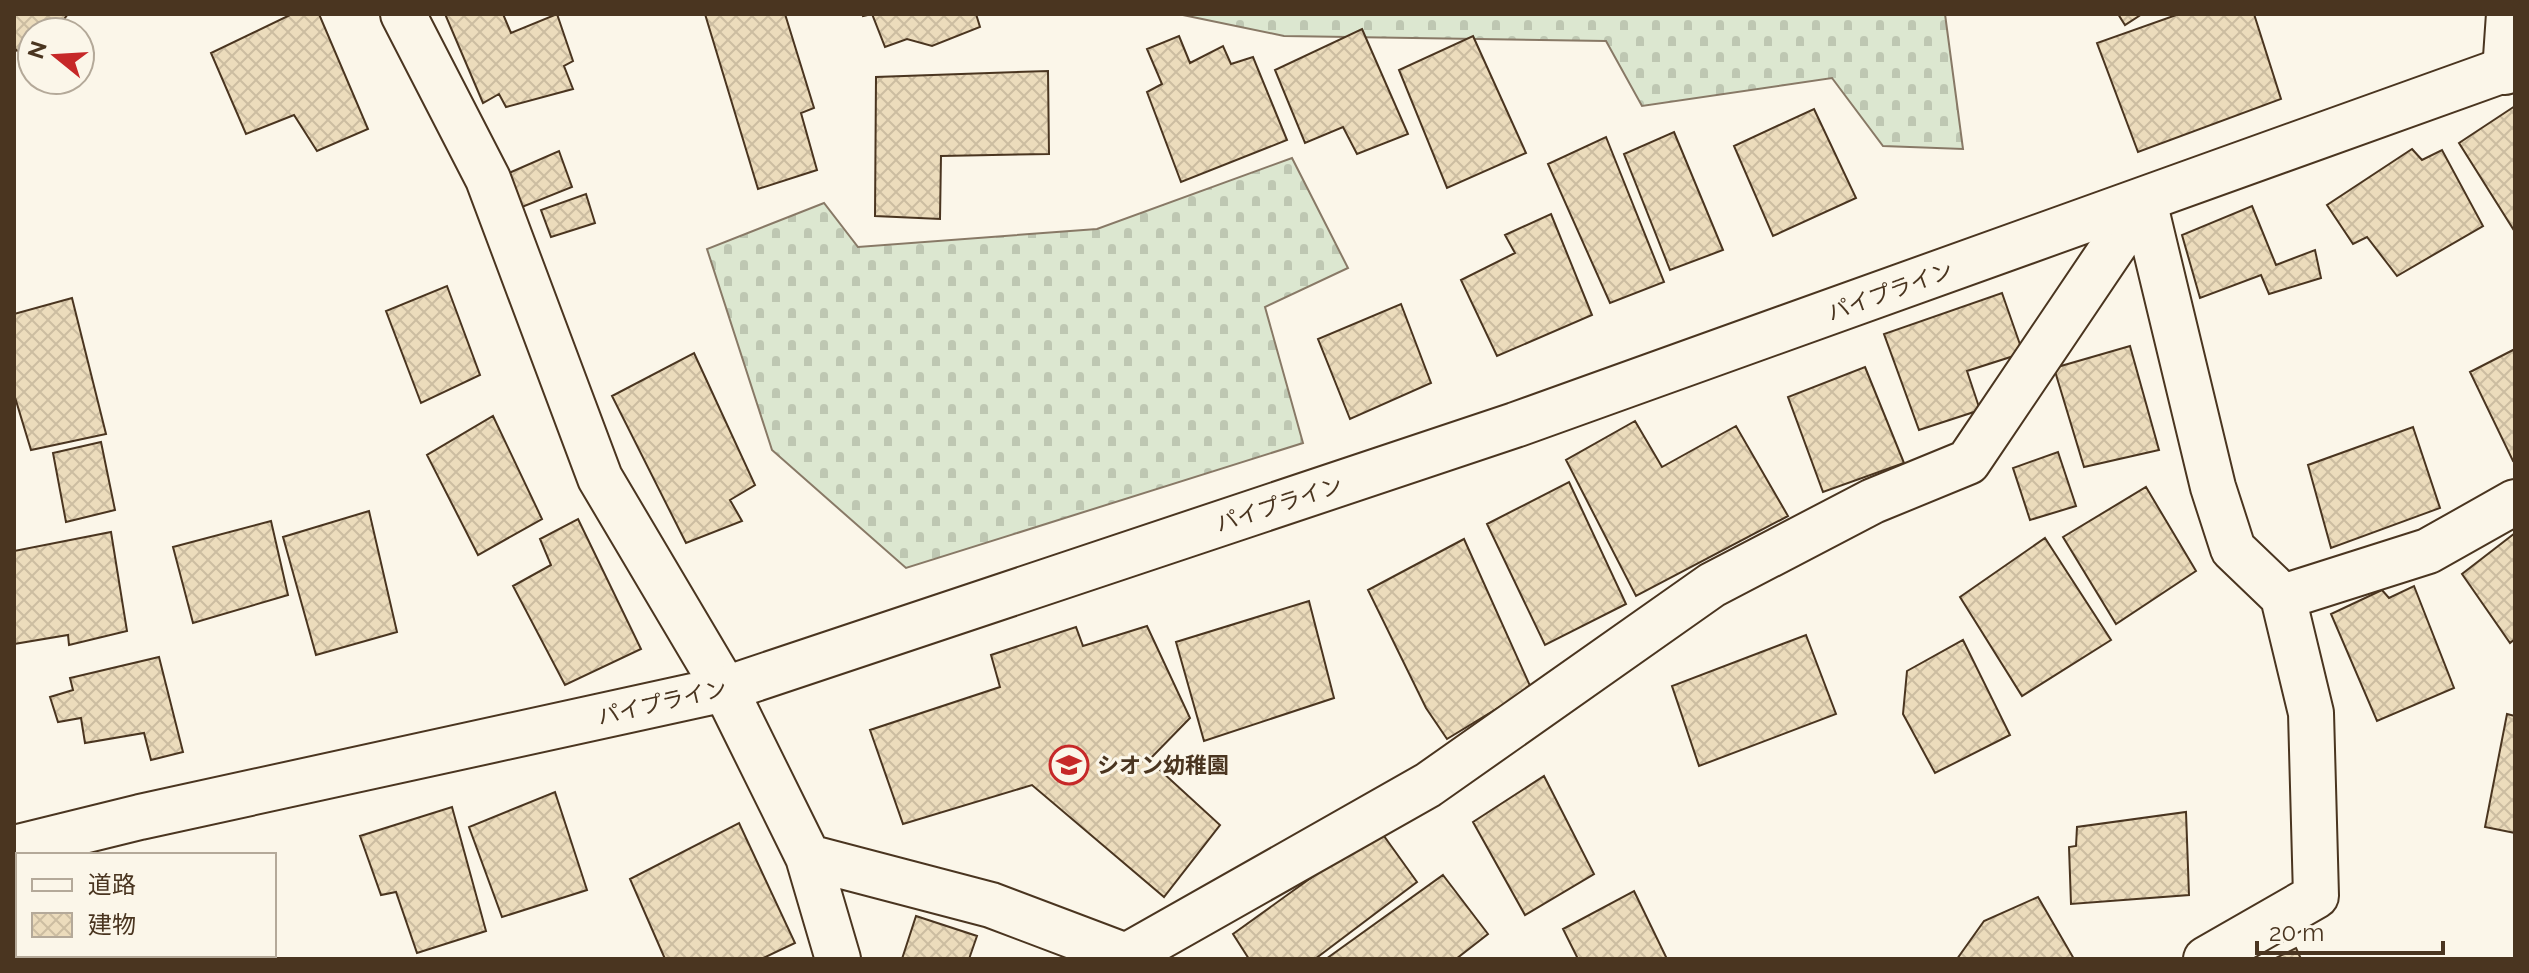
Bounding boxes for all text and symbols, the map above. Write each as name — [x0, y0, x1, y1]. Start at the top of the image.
north arrow — [16, 16, 96, 96]
text: N — [22, 38, 52, 62]
street label: パイプライン — [1824, 256, 1956, 326]
street label: パイプライン — [1212, 471, 1346, 537]
street label: パイプライン — [595, 674, 729, 730]
school or university icon: シオン幼稚園 — [1048, 744, 1090, 786]
place label: シオン幼稚園 — [1097, 752, 1229, 778]
legend — [16, 853, 276, 957]
text: 道路 — [88, 870, 136, 899]
scale bar — [2257, 905, 2443, 955]
text: 建物 — [88, 910, 136, 939]
text: 20 m — [2269, 918, 2324, 947]

